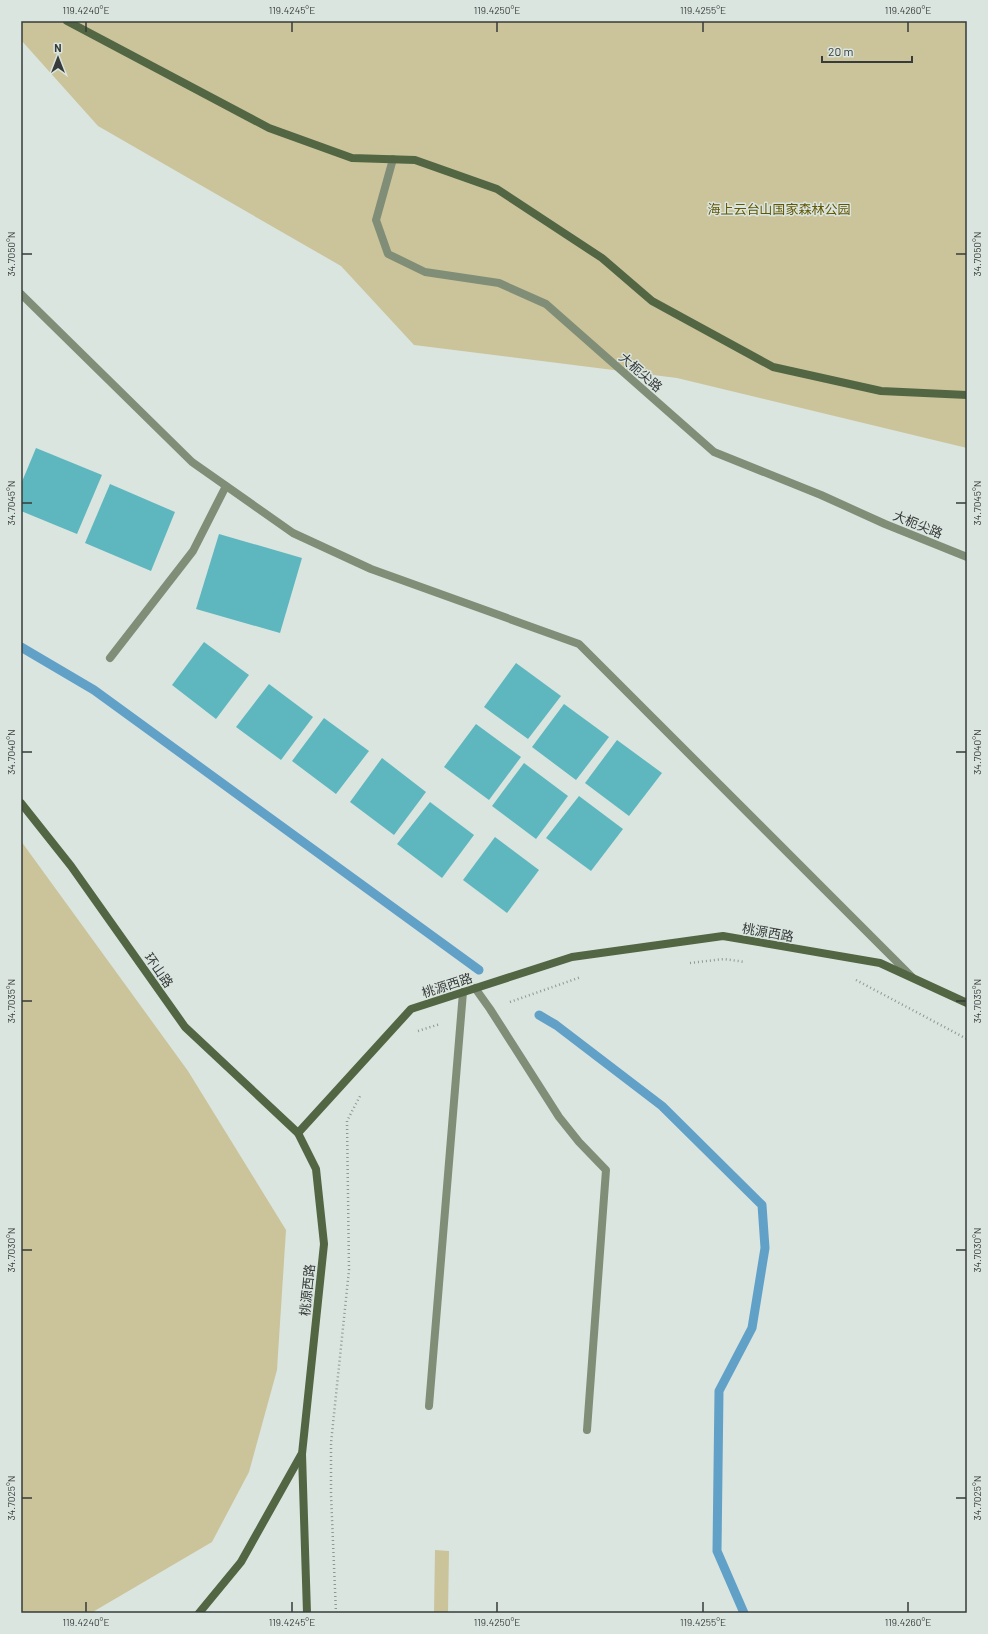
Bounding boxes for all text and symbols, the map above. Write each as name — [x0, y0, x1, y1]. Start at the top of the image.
text: 119.4240°E — [63, 4, 109, 16]
text: 119.4245°E — [269, 4, 315, 16]
text: 119.4250°E — [474, 4, 520, 16]
text: 119.4255°E — [680, 4, 726, 16]
text: 119.4260°E — [885, 4, 931, 16]
north arrow — [38, 38, 78, 78]
scale bar — [822, 38, 912, 64]
text: N — [54, 41, 62, 54]
text: 20 m — [828, 44, 854, 58]
park label: 海上云台山国家森林公园 — [707, 201, 851, 217]
text: 34.7050°N — [5, 231, 17, 277]
text: 34.7050°N — [971, 231, 983, 277]
street label: 大枙尖路 — [616, 349, 666, 395]
text: 34.7045°N — [5, 480, 17, 526]
text: 34.7045°N — [971, 480, 983, 526]
street label: 大枙尖路 — [891, 507, 945, 541]
text: 34.7040°N — [5, 729, 17, 775]
text: 34.7040°N — [971, 729, 983, 775]
street label: 桃源西路 — [741, 920, 795, 944]
street label: 环山路 — [141, 949, 177, 991]
street label: 桃源西路 — [420, 969, 474, 1001]
text: 34.7035°N — [5, 979, 17, 1023]
text: 34.7035°N — [971, 979, 983, 1023]
text: 34.7030°N — [5, 1227, 17, 1273]
text: 34.7030°N — [971, 1227, 983, 1273]
street label: 桃源西路 — [296, 1263, 318, 1317]
text: 34.7025°N — [5, 1476, 17, 1520]
text: 34.7025°N — [971, 1476, 983, 1520]
text: 119.4240°E — [63, 1616, 109, 1628]
text: 119.4245°E — [269, 1616, 315, 1628]
text: 119.4250°E — [474, 1616, 520, 1628]
text: 119.4255°E — [680, 1616, 726, 1628]
text: 119.4260°E — [885, 1616, 931, 1628]

